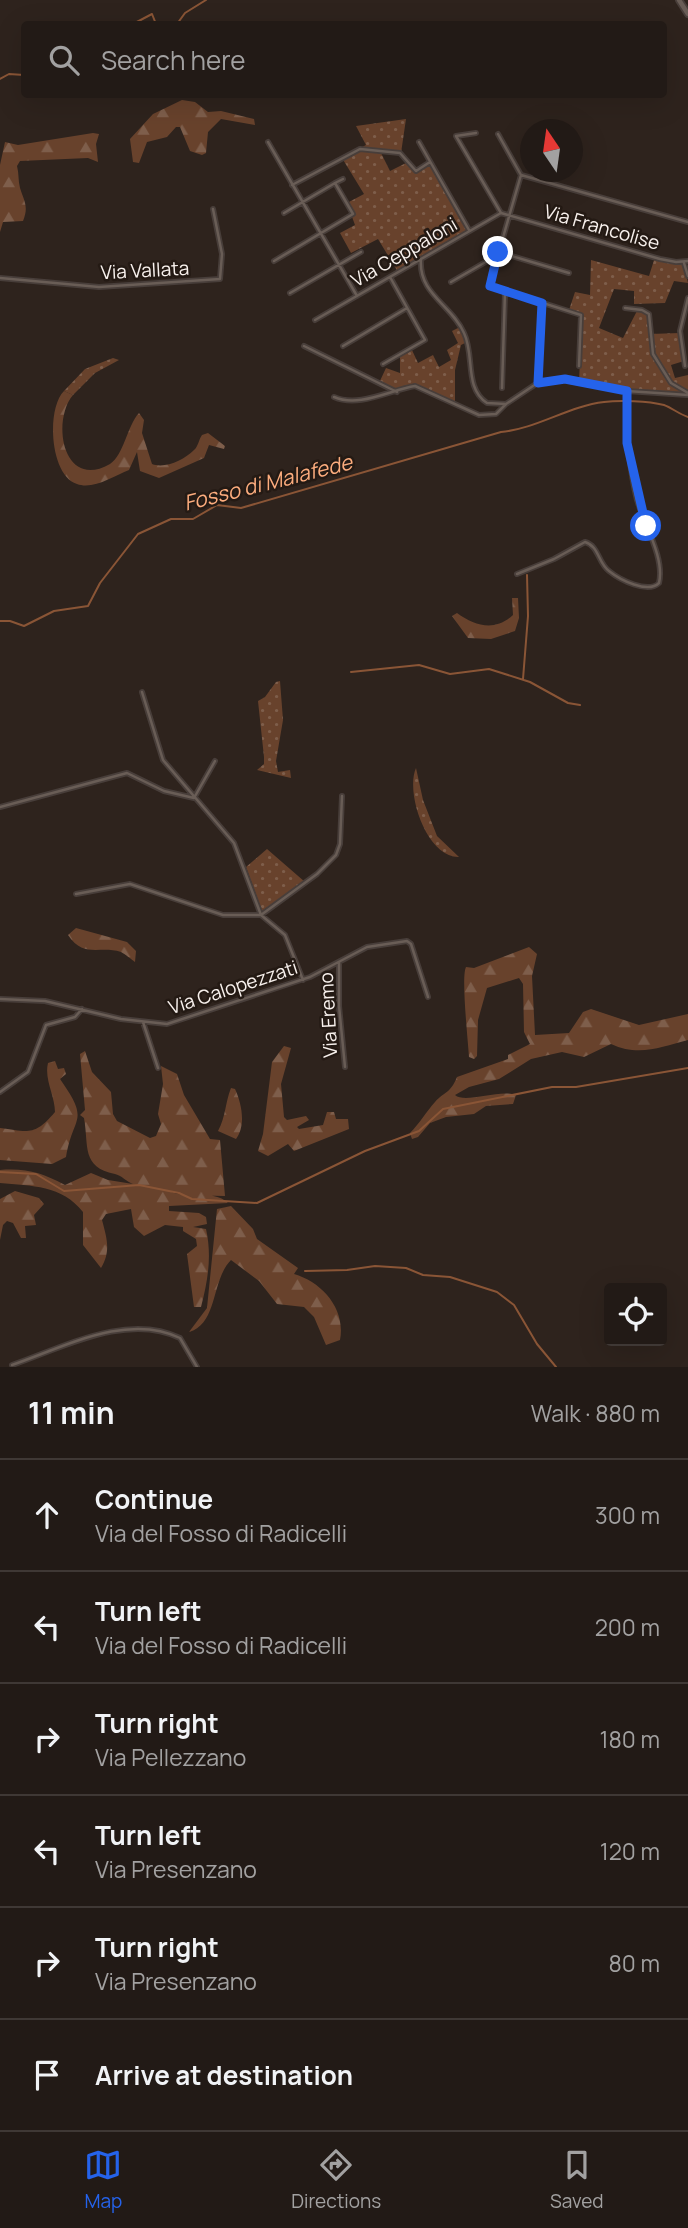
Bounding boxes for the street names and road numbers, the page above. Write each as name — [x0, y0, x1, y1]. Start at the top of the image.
street label: Via Francolise — [541, 198, 663, 256]
street label: Via Ceppaloni — [346, 211, 462, 293]
street label: Via Vallata — [100, 255, 190, 285]
street label: Via Calopezzati — [165, 954, 301, 1020]
street label: Via Eremo — [313, 972, 343, 1058]

